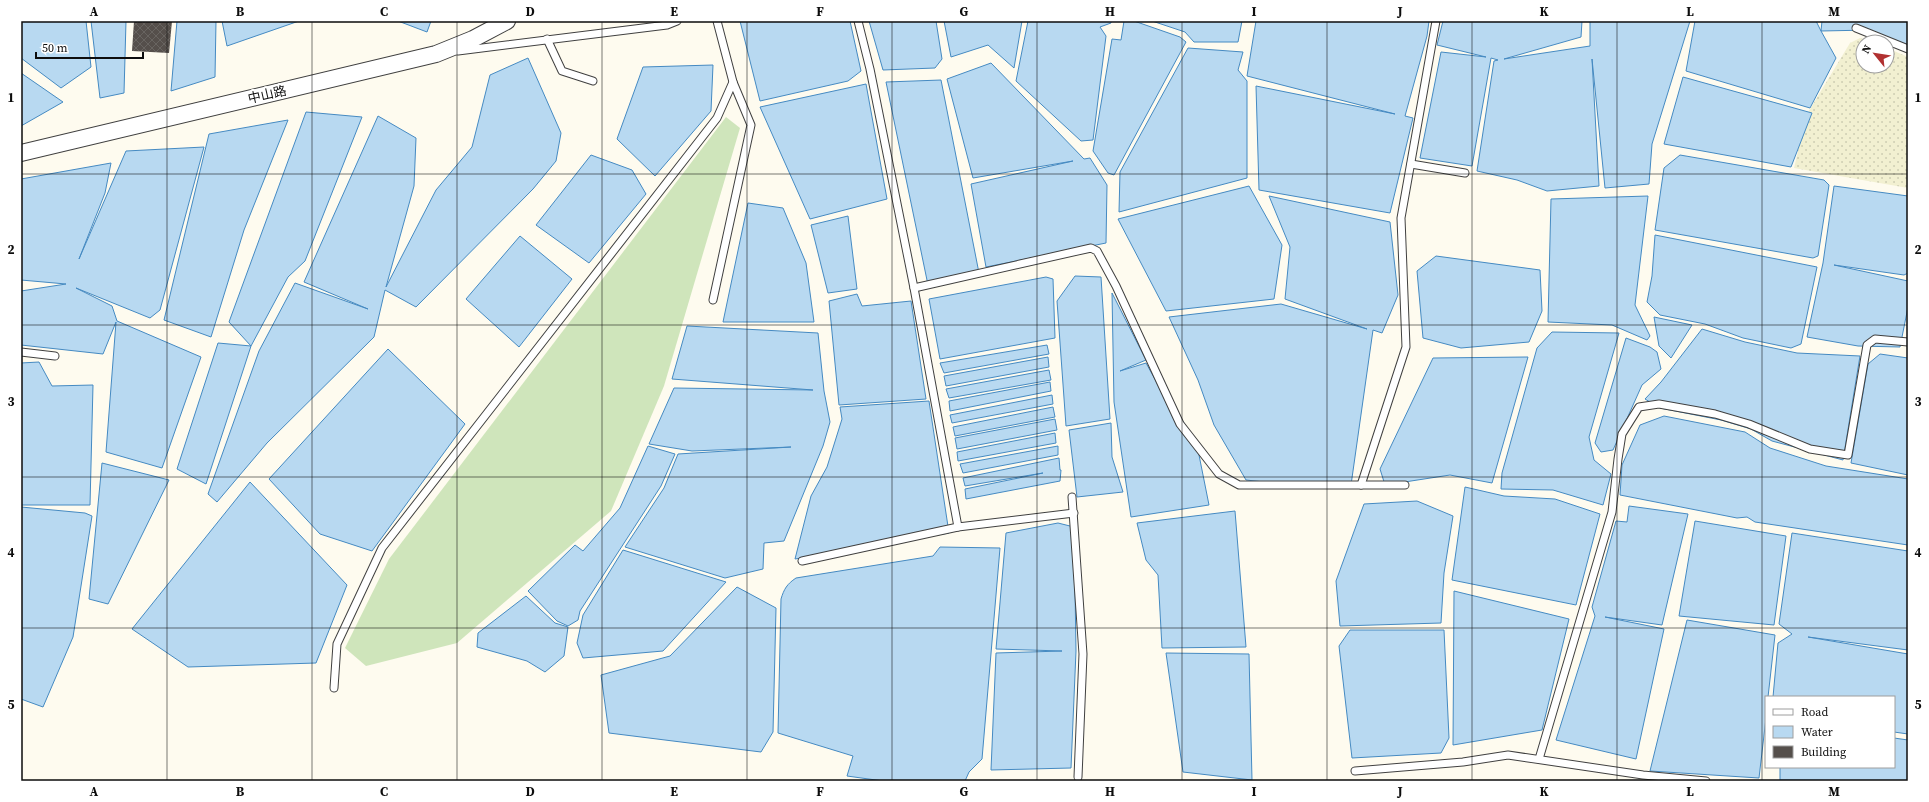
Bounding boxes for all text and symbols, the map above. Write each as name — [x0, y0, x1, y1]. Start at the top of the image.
text: A — [90, 3, 99, 20]
text: B — [236, 3, 245, 20]
text: C — [380, 3, 388, 20]
text: D — [525, 3, 535, 20]
text: E — [670, 3, 678, 20]
text: F — [816, 3, 824, 20]
text: G — [960, 3, 969, 20]
text: H — [1105, 3, 1115, 20]
text: I — [1251, 3, 1257, 20]
text: J — [1396, 3, 1403, 20]
text: K — [1539, 3, 1549, 20]
text: L — [1686, 3, 1694, 20]
text: M — [1828, 3, 1840, 20]
scale bar — [36, 34, 143, 60]
north arrow — [1855, 34, 1895, 74]
text: 50 m — [42, 40, 68, 56]
text: N — [1858, 42, 1875, 56]
street label: 中山路 — [246, 82, 288, 107]
text: 1 — [7, 89, 15, 106]
text: 1 — [1914, 89, 1922, 106]
text: 2 — [7, 241, 15, 258]
text: 2 — [1914, 241, 1922, 258]
text: 3 — [7, 393, 15, 410]
text: 3 — [1914, 393, 1922, 410]
text: 4 — [7, 544, 15, 561]
text: 4 — [1914, 544, 1922, 561]
text: 5 — [7, 696, 15, 713]
legend — [1765, 696, 1895, 768]
text: 5 — [1914, 696, 1922, 713]
text: Road — [1801, 704, 1828, 720]
text: Water — [1801, 724, 1833, 740]
text: Building — [1801, 744, 1846, 760]
text: A — [90, 783, 99, 800]
text: B — [236, 783, 245, 800]
text: C — [380, 783, 388, 800]
text: D — [525, 783, 535, 800]
text: E — [670, 783, 678, 800]
text: F — [816, 783, 824, 800]
text: G — [960, 783, 969, 800]
text: H — [1105, 783, 1115, 800]
text: I — [1251, 783, 1257, 800]
text: J — [1396, 783, 1403, 800]
text: K — [1539, 783, 1549, 800]
text: L — [1686, 783, 1694, 800]
text: M — [1828, 783, 1840, 800]

